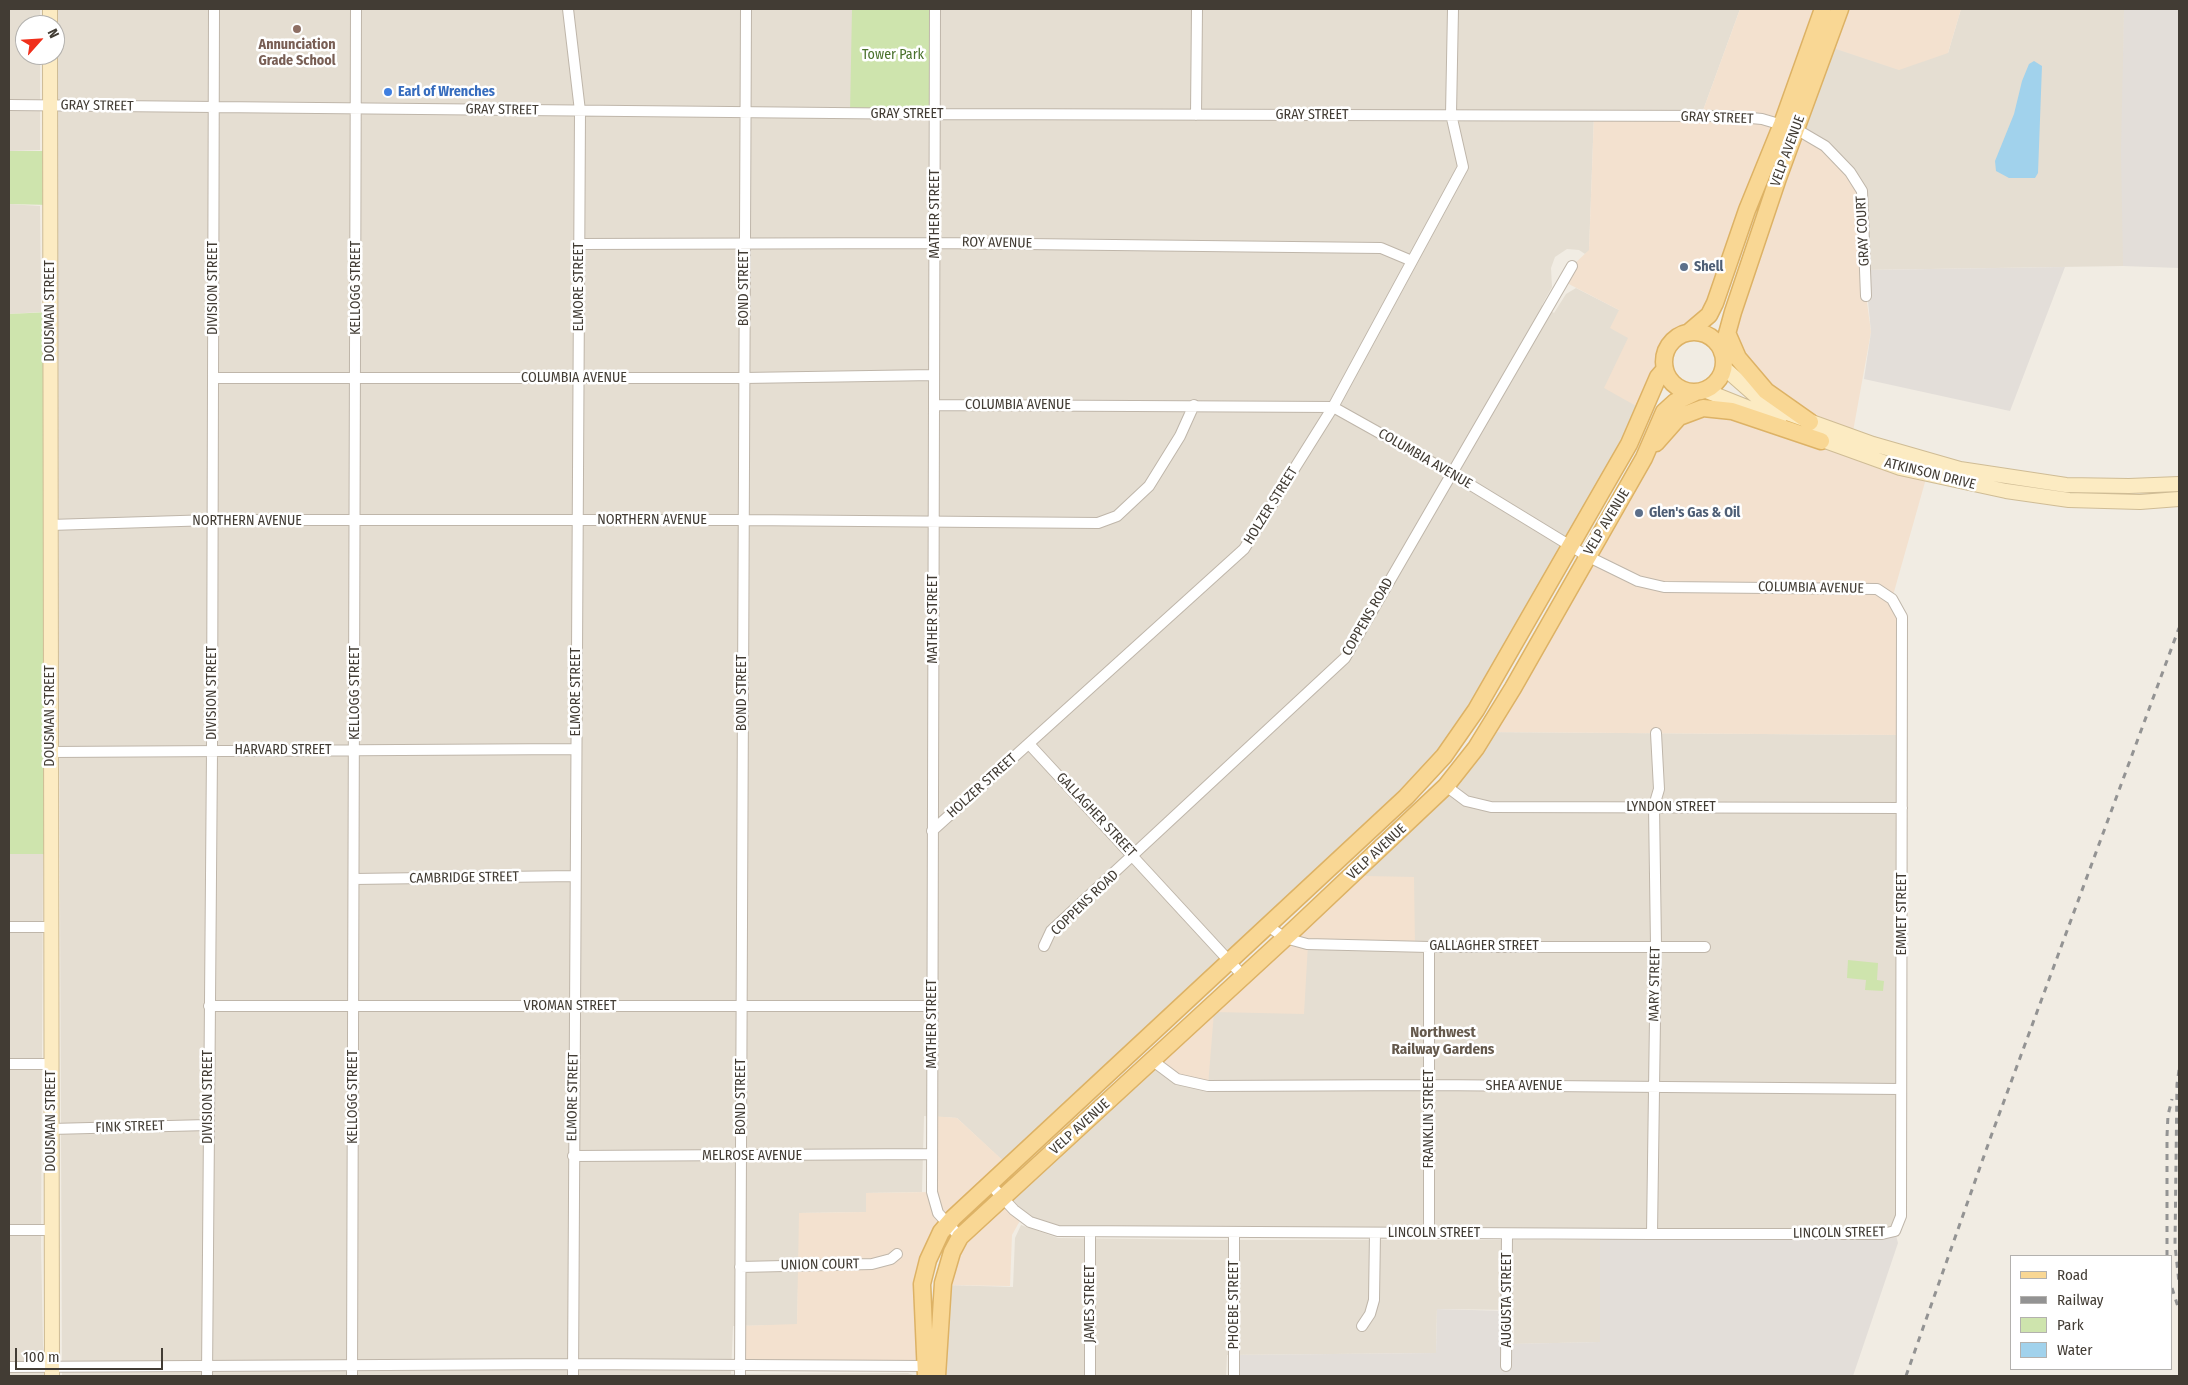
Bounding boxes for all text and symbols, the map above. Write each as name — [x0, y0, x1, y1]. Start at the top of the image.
north arrow — [15, 15, 65, 65]
marker: Annunciation Grade School — [291, 23, 303, 35]
text: N — [44, 26, 63, 41]
place label: Annunciation Grade School — [258, 37, 336, 70]
park label: Tower Park — [862, 47, 924, 63]
place label: Earl of Wrenches — [398, 84, 495, 100]
marker: Earl of Wrenches — [382, 86, 394, 98]
street label: GRAY STREET — [60, 97, 134, 115]
street label: GRAY STREET — [465, 101, 539, 119]
street label: GRAY STREET — [871, 106, 943, 122]
street label: GRAY STREET — [1276, 107, 1348, 123]
street label: GRAY STREET — [1680, 108, 1754, 128]
street label: VELP AVENUE — [1767, 113, 1809, 189]
street label: MATHER STREET — [927, 169, 943, 259]
street label: GRAY COURT — [1853, 195, 1873, 267]
street label: ROY AVENUE — [962, 234, 1032, 252]
street label: DIVISION STREET — [205, 241, 221, 335]
street label: KELLOGG STREET — [348, 241, 364, 335]
street label: ELMORE STREET — [571, 242, 587, 332]
street label: BOND STREET — [736, 250, 752, 326]
place label: Shell — [1694, 259, 1723, 275]
street label: DOUSMAN STREET — [42, 260, 58, 362]
marker: Shell — [1678, 261, 1690, 273]
street label: COLUMBIA AVENUE — [521, 370, 627, 386]
street label: COLUMBIA AVENUE — [965, 397, 1071, 413]
street label: COLUMBIA AVENUE — [1375, 425, 1475, 493]
street label: ATKINSON DRIVE — [1883, 455, 1977, 493]
street label: HOLZER STREET — [1241, 464, 1301, 548]
street label: VELP AVENUE — [1581, 486, 1633, 558]
place label: Glen's Gas & Oil — [1649, 505, 1740, 521]
marker: Glen's Gas & Oil — [1633, 507, 1645, 519]
street label: NORTHERN AVENUE — [597, 512, 707, 528]
street label: NORTHERN AVENUE — [192, 513, 302, 529]
street label: MATHER STREET — [925, 574, 941, 664]
street label: COPPENS ROAD — [1339, 575, 1397, 659]
street label: COLUMBIA AVENUE — [1758, 579, 1864, 597]
street label: DIVISION STREET — [204, 646, 220, 740]
street label: KELLOGG STREET — [347, 646, 363, 740]
street label: ELMORE STREET — [568, 647, 584, 737]
street label: BOND STREET — [734, 655, 750, 731]
street label: DOUSMAN STREET — [42, 665, 58, 767]
street label: HARVARD STREET — [234, 742, 332, 758]
street label: HOLZER STREET — [944, 750, 1020, 822]
street label: GALLAGHER STREET — [1053, 769, 1139, 861]
street label: LYNDON STREET — [1626, 799, 1716, 815]
street label: VELP AVENUE — [1344, 820, 1410, 884]
street label: COPPENS ROAD — [1048, 867, 1122, 939]
street label: CAMBRIDGE STREET — [409, 869, 519, 887]
street label: EMMET STREET — [1894, 872, 1910, 956]
street label: GALLAGHER STREET — [1429, 938, 1539, 954]
street label: MARY STREET — [1646, 946, 1664, 1022]
street label: MATHER STREET — [924, 979, 940, 1069]
street label: VROMAN STREET — [524, 998, 616, 1014]
district label: Northwest Railway Gardens — [1392, 1024, 1494, 1059]
street label: DIVISION STREET — [200, 1050, 216, 1144]
street label: KELLOGG STREET — [345, 1050, 361, 1144]
street label: ELMORE STREET — [564, 1052, 582, 1142]
street label: BOND STREET — [733, 1059, 749, 1135]
street label: FRANKLIN STREET — [1421, 1069, 1437, 1169]
street label: DOUSMAN STREET — [43, 1070, 59, 1172]
street label: SHEA AVENUE — [1486, 1078, 1562, 1094]
street label: VELP AVENUE — [1047, 1096, 1113, 1158]
street label: FINK STREET — [95, 1117, 165, 1137]
street label: MELROSE AVENUE — [702, 1148, 802, 1164]
street label: LINCOLN STREET — [1793, 1224, 1885, 1242]
street label: LINCOLN STREET — [1388, 1225, 1480, 1241]
street label: AUGUSTA STREET — [1499, 1252, 1515, 1348]
legend — [2010, 1255, 2173, 1370]
street label: UNION COURT — [781, 1256, 859, 1274]
street label: PHOEBE STREET — [1226, 1260, 1242, 1350]
street label: JAMES STREET — [1082, 1265, 1098, 1343]
text: Road — [2057, 1266, 2088, 1284]
text: Railway — [2057, 1291, 2104, 1309]
text: Park — [2057, 1316, 2084, 1334]
scale bar — [18, 1338, 165, 1370]
text: Water — [2057, 1341, 2092, 1359]
text: 100 m — [23, 1348, 60, 1366]

